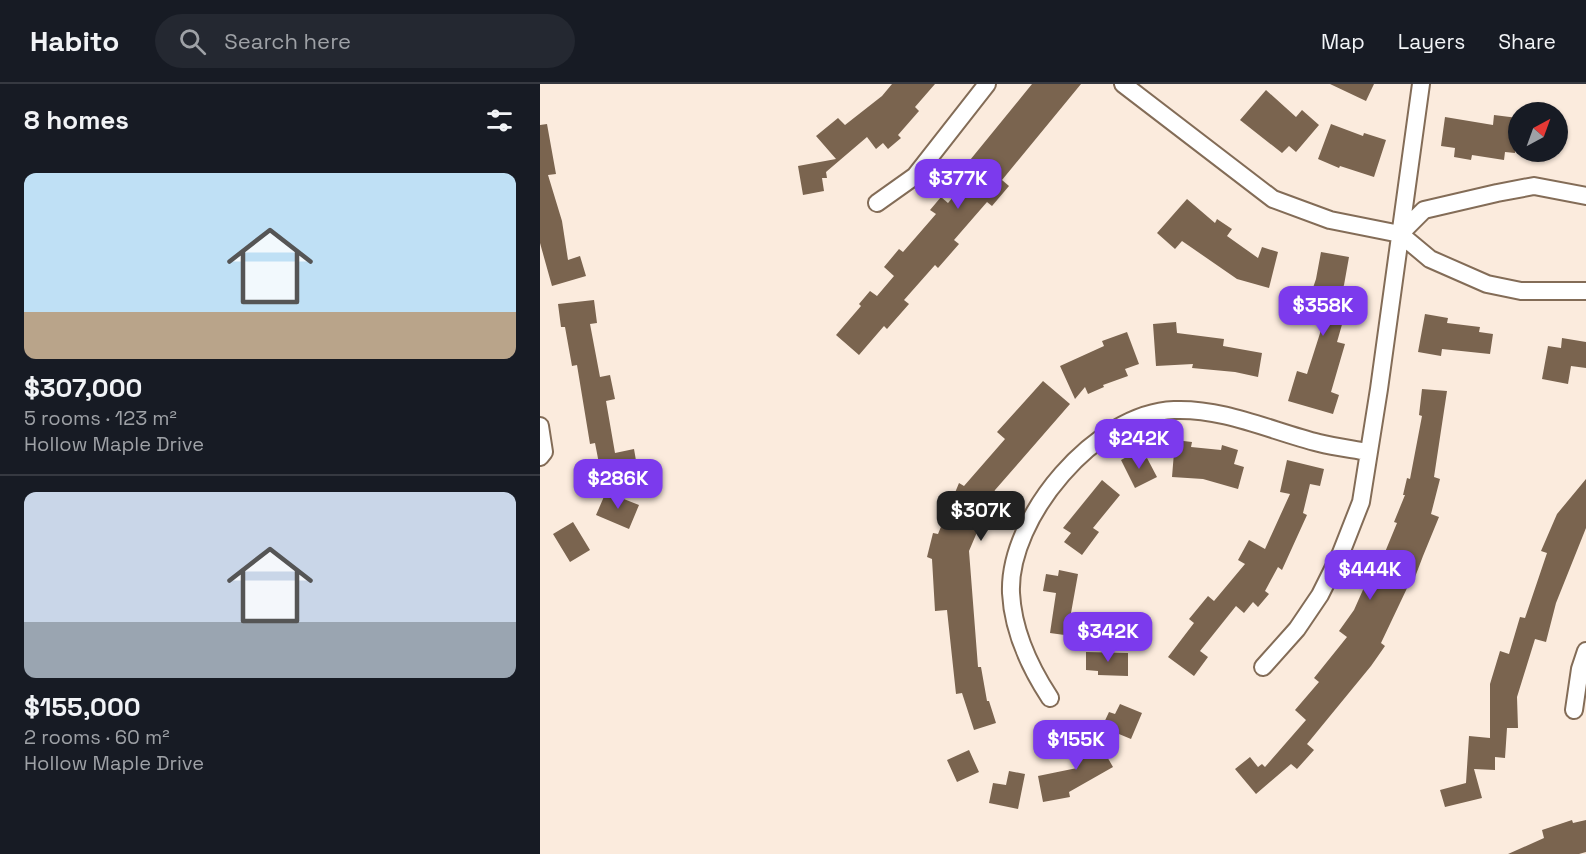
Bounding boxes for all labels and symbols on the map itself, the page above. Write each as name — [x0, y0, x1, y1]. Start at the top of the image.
north arrow — [1508, 102, 1568, 162]
pin: $377K — [916, 159, 1000, 210]
pin: $358K — [1281, 286, 1365, 337]
pin: $242K — [1097, 419, 1181, 470]
pin: $286K — [576, 459, 660, 510]
pin: $307K — [939, 491, 1023, 542]
pin: $444K — [1328, 550, 1412, 601]
pin: $342K — [1066, 612, 1150, 663]
pin: $155K — [1034, 720, 1118, 771]

